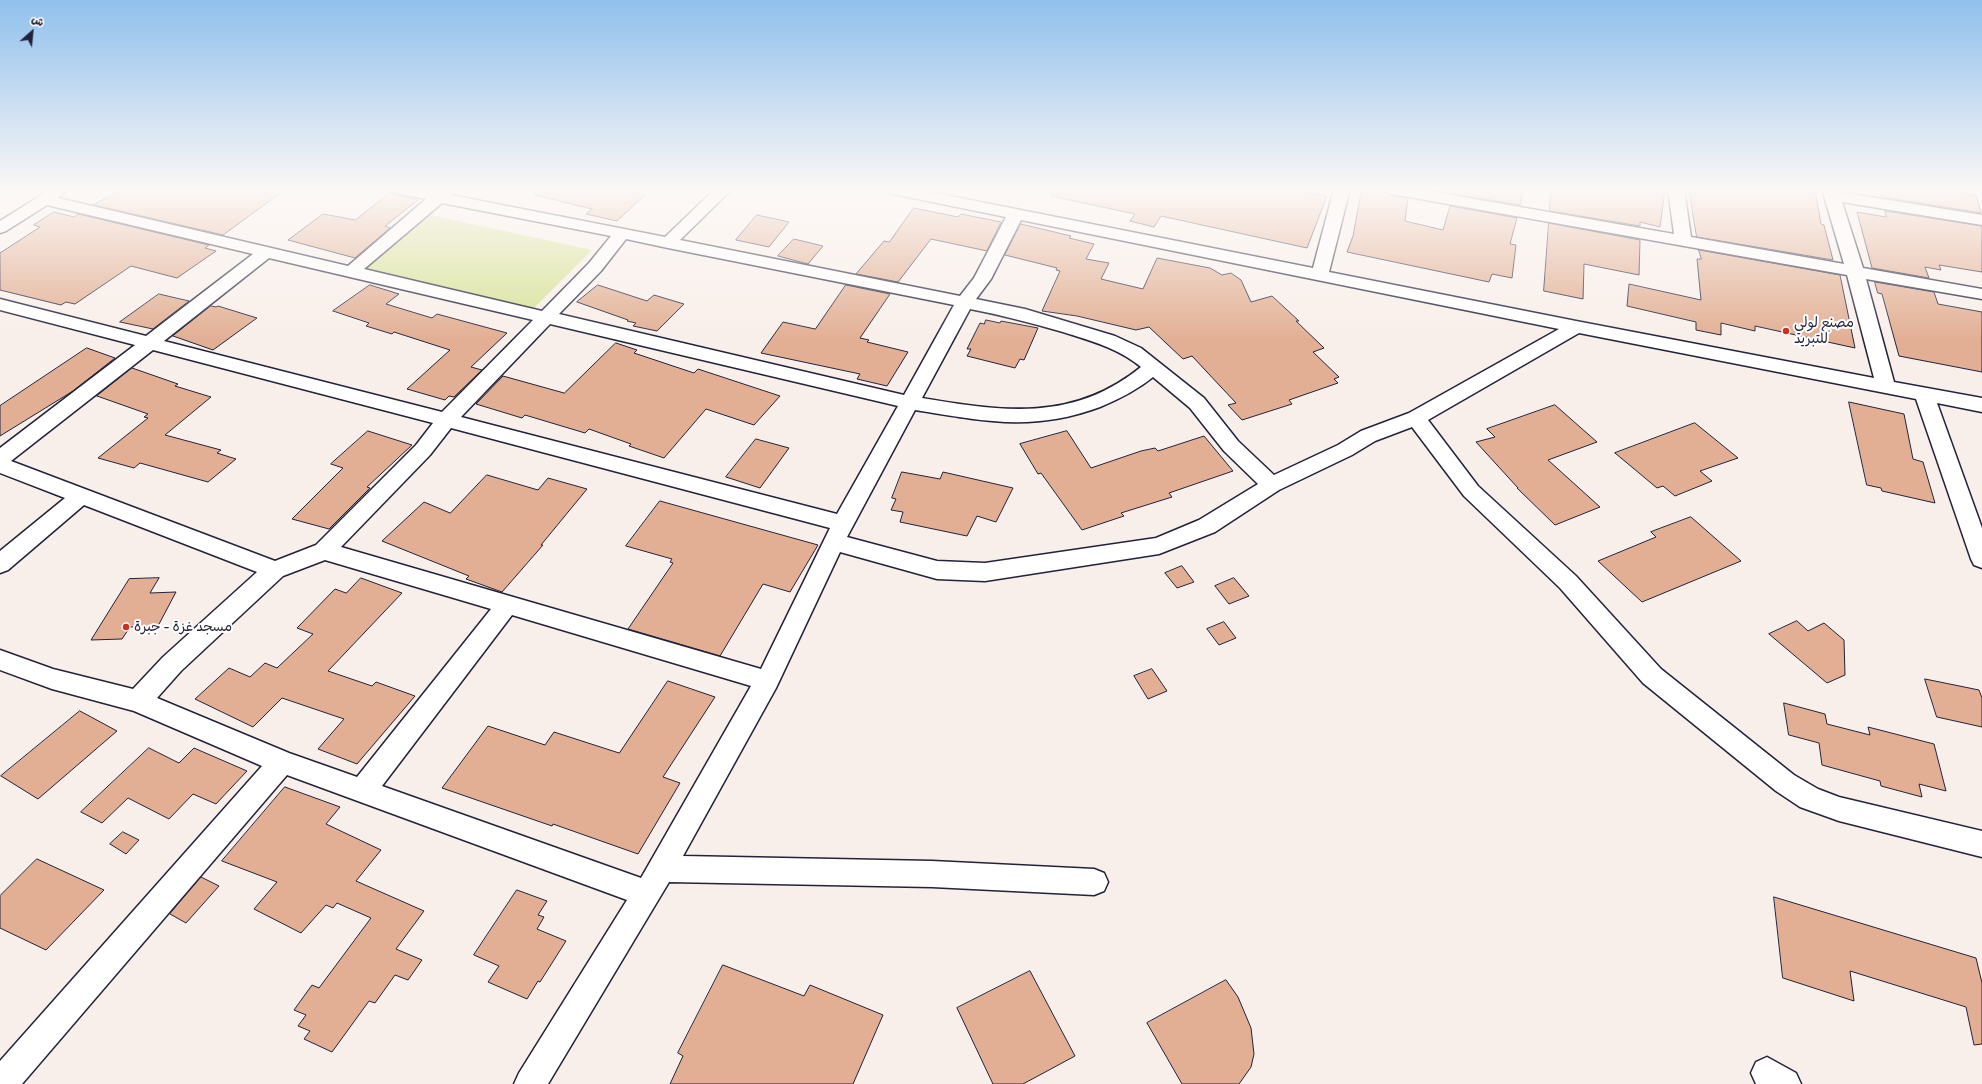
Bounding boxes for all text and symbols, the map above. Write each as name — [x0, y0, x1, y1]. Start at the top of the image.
north arrow — [12, 12, 52, 52]
text: ش — [29, 12, 46, 29]
place label: مصنع لولي للتبريد — [1794, 315, 1854, 348]
marker: مصنع لولي للتبريد — [1781, 326, 1791, 336]
place label: مسجد غزة - جبرة — [134, 619, 232, 635]
marker: مسجد غزة - جبرة — [121, 622, 131, 632]

